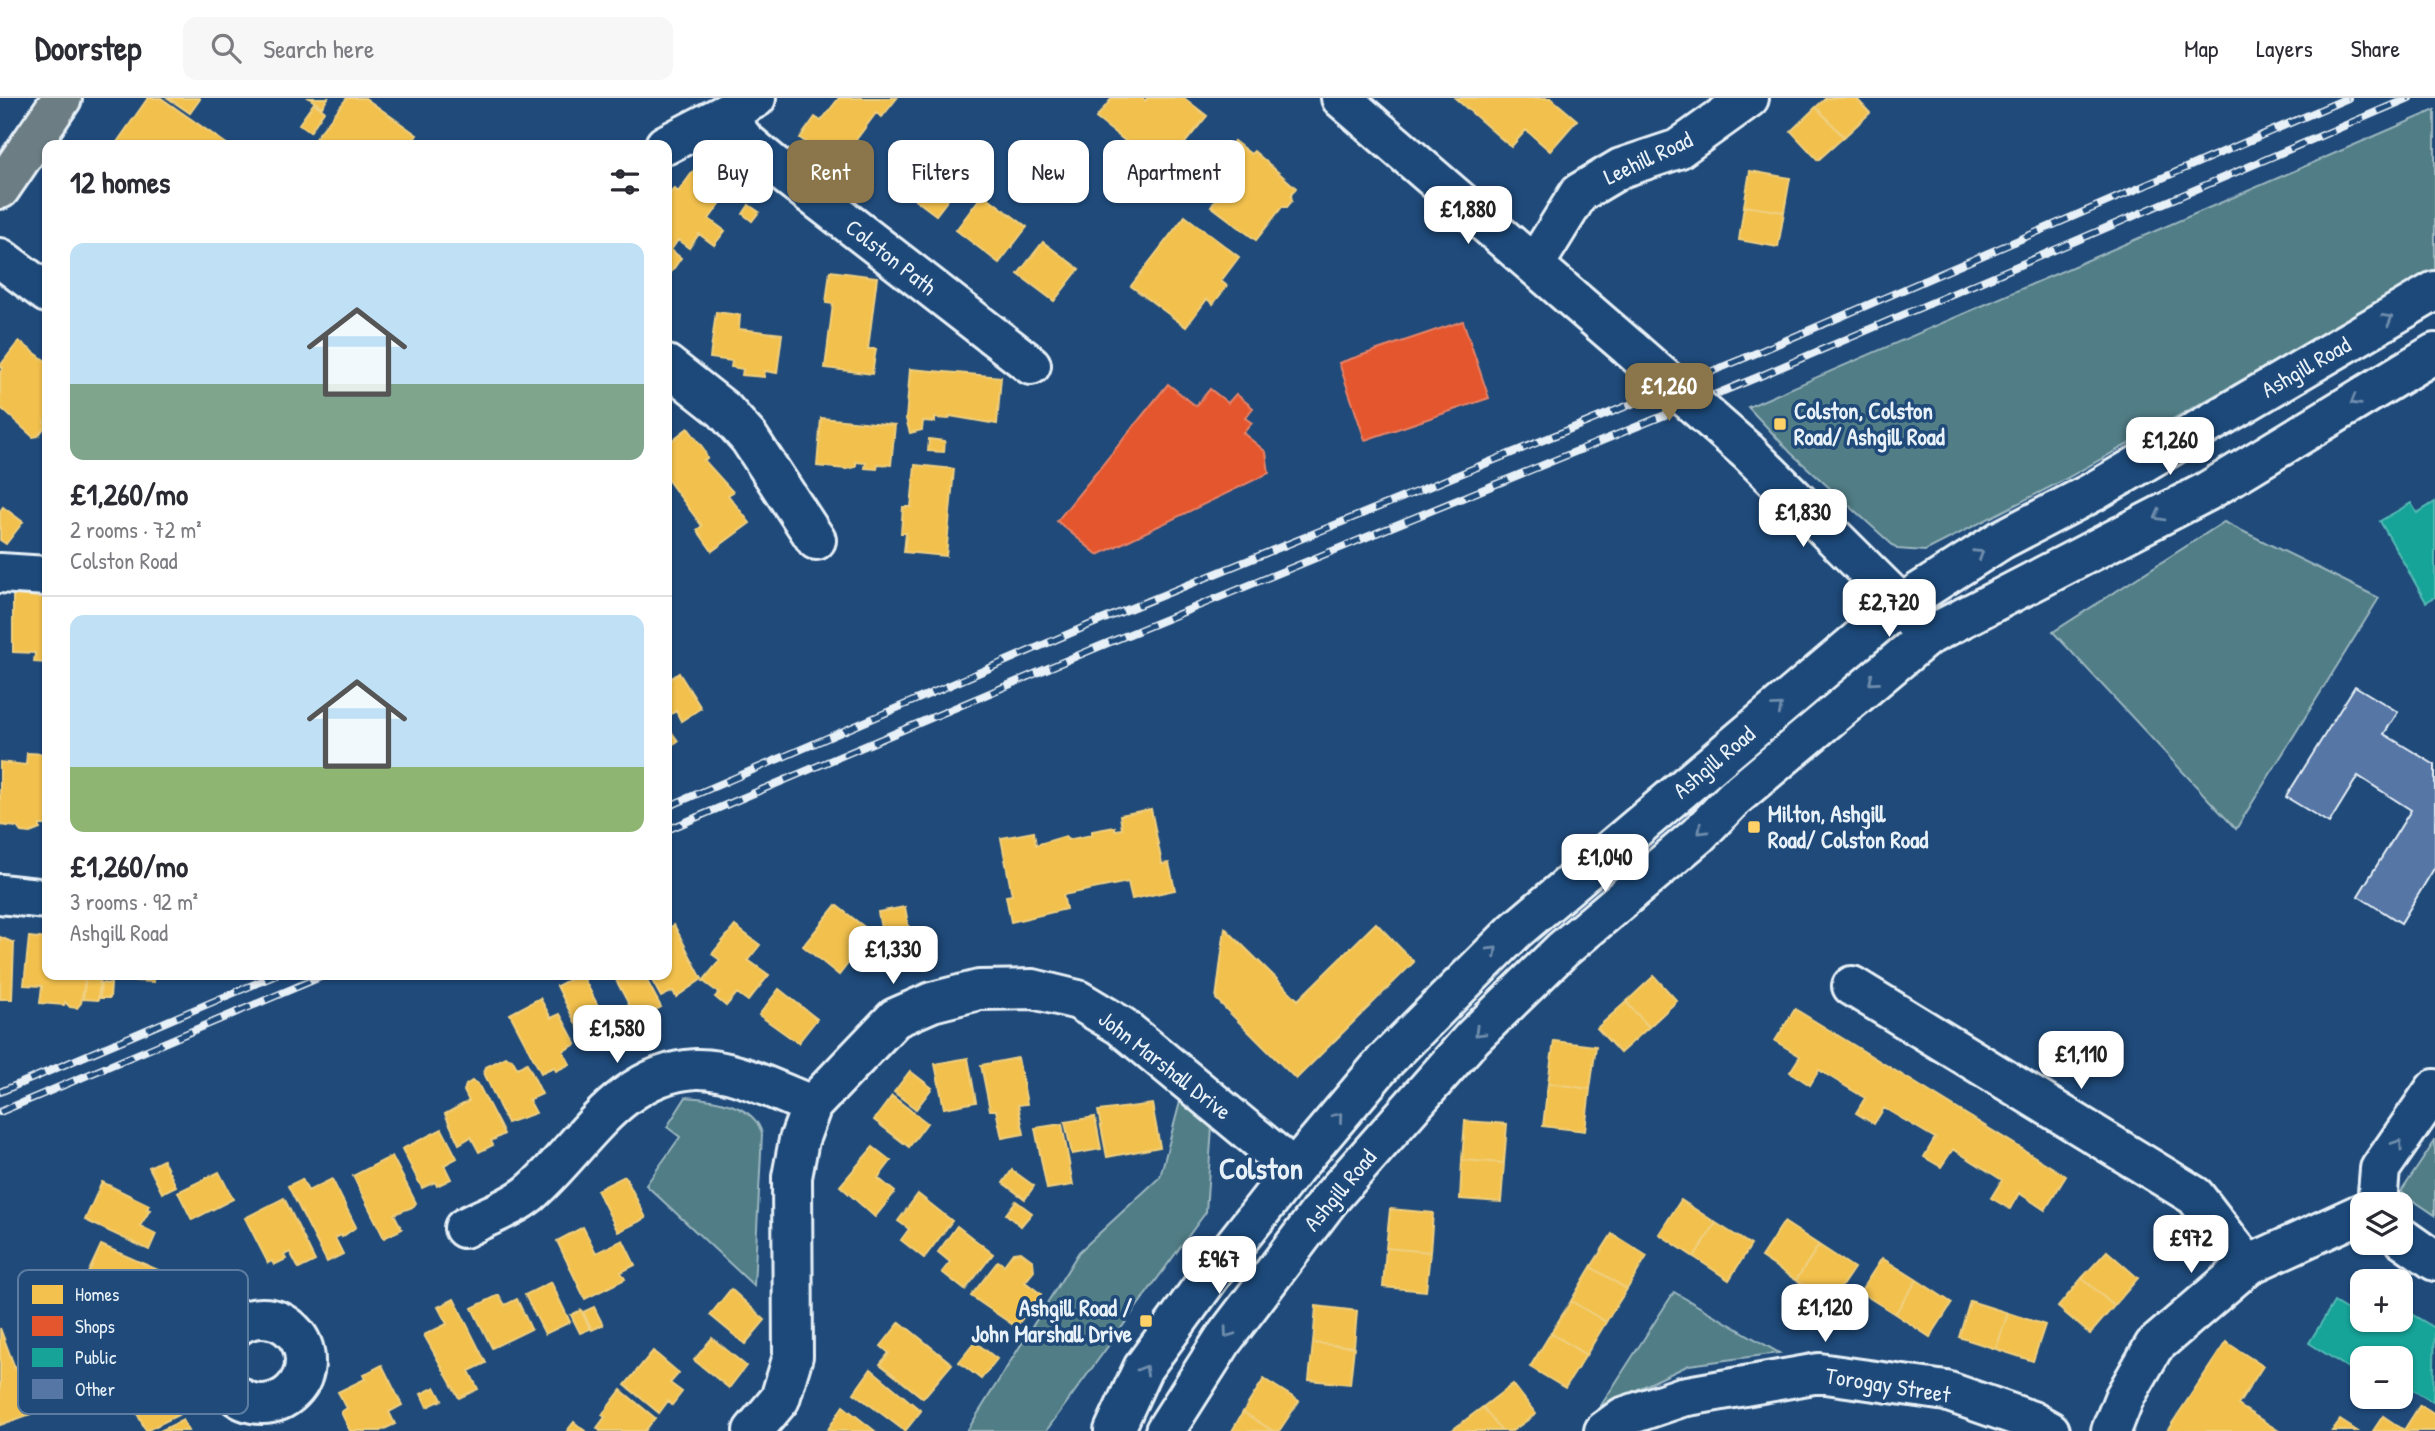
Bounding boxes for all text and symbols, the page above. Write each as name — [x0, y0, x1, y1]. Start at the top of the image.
search box — [183, 17, 673, 80]
text: Doorstep — [35, 26, 141, 70]
icon: search — [207, 29, 245, 67]
text: Search here — [263, 31, 374, 66]
text: Map — [2184, 32, 2218, 64]
text: Layers — [2256, 32, 2313, 64]
text: Share — [2351, 32, 2400, 64]
street label: Leehill Road — [1598, 124, 1697, 192]
chip: Buy — [693, 140, 773, 203]
chip: Rent — [787, 140, 874, 203]
chip: Filters — [888, 140, 994, 203]
chip: New — [1008, 140, 1089, 203]
chip: Apartment — [1103, 140, 1245, 203]
text: 12 homes — [70, 162, 170, 202]
icon: filters — [606, 163, 644, 201]
pin: £1,880 — [1411, 186, 1525, 246]
text: £1,880 — [1440, 193, 1496, 224]
street label: Colston Path — [839, 211, 943, 302]
icon: home — [294, 289, 420, 415]
one-way arrow — [2381, 314, 2394, 327]
street label: Ashgill Road — [2256, 329, 2356, 404]
pin: £1,260 — [1612, 364, 1726, 423]
text: £1,260 — [1641, 370, 1697, 401]
one-way arrow — [2350, 393, 2363, 406]
place label: Colston, Colston Road/ Ashgill Road — [1794, 395, 1945, 453]
marker: Colston, Colston Road/ Ashgill Road — [1772, 416, 1788, 432]
pin: £1,260 — [2113, 418, 2227, 477]
text: £1,260 — [2142, 424, 2198, 455]
text: £1,260/mo — [70, 474, 188, 514]
pin: £1,830 — [1746, 490, 1860, 549]
text: £1,830 — [1775, 496, 1831, 527]
one-way arrow — [2154, 508, 2166, 521]
text: 2 rooms · 72 m² — [70, 514, 202, 545]
text: Colston Road — [70, 545, 177, 576]
one-way arrow — [1971, 549, 1984, 562]
pin: £2,720 — [1832, 580, 1946, 639]
text: £2,720 — [1859, 586, 1919, 617]
icon: home — [294, 661, 420, 787]
one-way arrow — [1869, 673, 1881, 686]
one-way arrow — [1770, 704, 1783, 716]
street label: Ashgill Road — [1666, 718, 1761, 805]
place label: Milton, Ashgill Road/ Colston Road — [1768, 798, 1928, 855]
marker: Milton, Ashgill Road/ Colston Road — [1746, 819, 1762, 835]
one-way arrow — [1697, 822, 1710, 835]
pin: £1,040 — [1548, 834, 1662, 894]
text: £1,040 — [1578, 841, 1632, 872]
text: £1,260/mo — [70, 846, 188, 886]
text: 3 rooms · 92 m² — [70, 886, 198, 917]
text: Ashgill Road — [70, 917, 168, 948]
pin: £1,330 — [836, 926, 950, 986]
text: £1,330 — [865, 933, 921, 964]
one-way arrow — [1485, 947, 1498, 960]
street label: John Marshall Drive — [1092, 1003, 1238, 1126]
pin: £1,580 — [560, 1006, 674, 1065]
text: £1,580 — [589, 1012, 645, 1043]
one-way arrow — [1474, 1024, 1487, 1037]
pin: £1,110 — [2024, 1032, 2138, 1091]
text: £1,110 — [2055, 1038, 2107, 1069]
one-way arrow — [1330, 1112, 1342, 1125]
one-way arrow — [2390, 1138, 2403, 1151]
street label: Ashgill Road — [1296, 1142, 1383, 1237]
district label: Colston — [1219, 1148, 1303, 1188]
map controls — [2350, 1192, 2413, 1409]
button: layers — [2350, 1192, 2413, 1255]
pin: £972 — [2150, 1216, 2232, 1275]
text: £972 — [2169, 1222, 2213, 1253]
pin: £967 — [1178, 1236, 1260, 1296]
text: £967 — [1198, 1243, 1240, 1274]
button: + — [2350, 1269, 2413, 1332]
legend — [18, 1270, 248, 1414]
text: Homes — [75, 1281, 119, 1307]
pin: £1,120 — [1768, 1284, 1882, 1344]
text: £1,120 — [1797, 1291, 1853, 1322]
place label: Ashgill Road / John Marshall Drive — [971, 1292, 1133, 1349]
text: Shops — [75, 1313, 115, 1339]
marker: Ashgill Road / John Marshall Drive — [1138, 1313, 1154, 1329]
one-way arrow — [1224, 1325, 1237, 1338]
text: Public — [75, 1344, 117, 1370]
button: − — [2350, 1346, 2413, 1409]
street label: Torogay Street — [1823, 1359, 1954, 1410]
one-way arrow — [1136, 1364, 1149, 1377]
text: Other — [75, 1376, 116, 1402]

